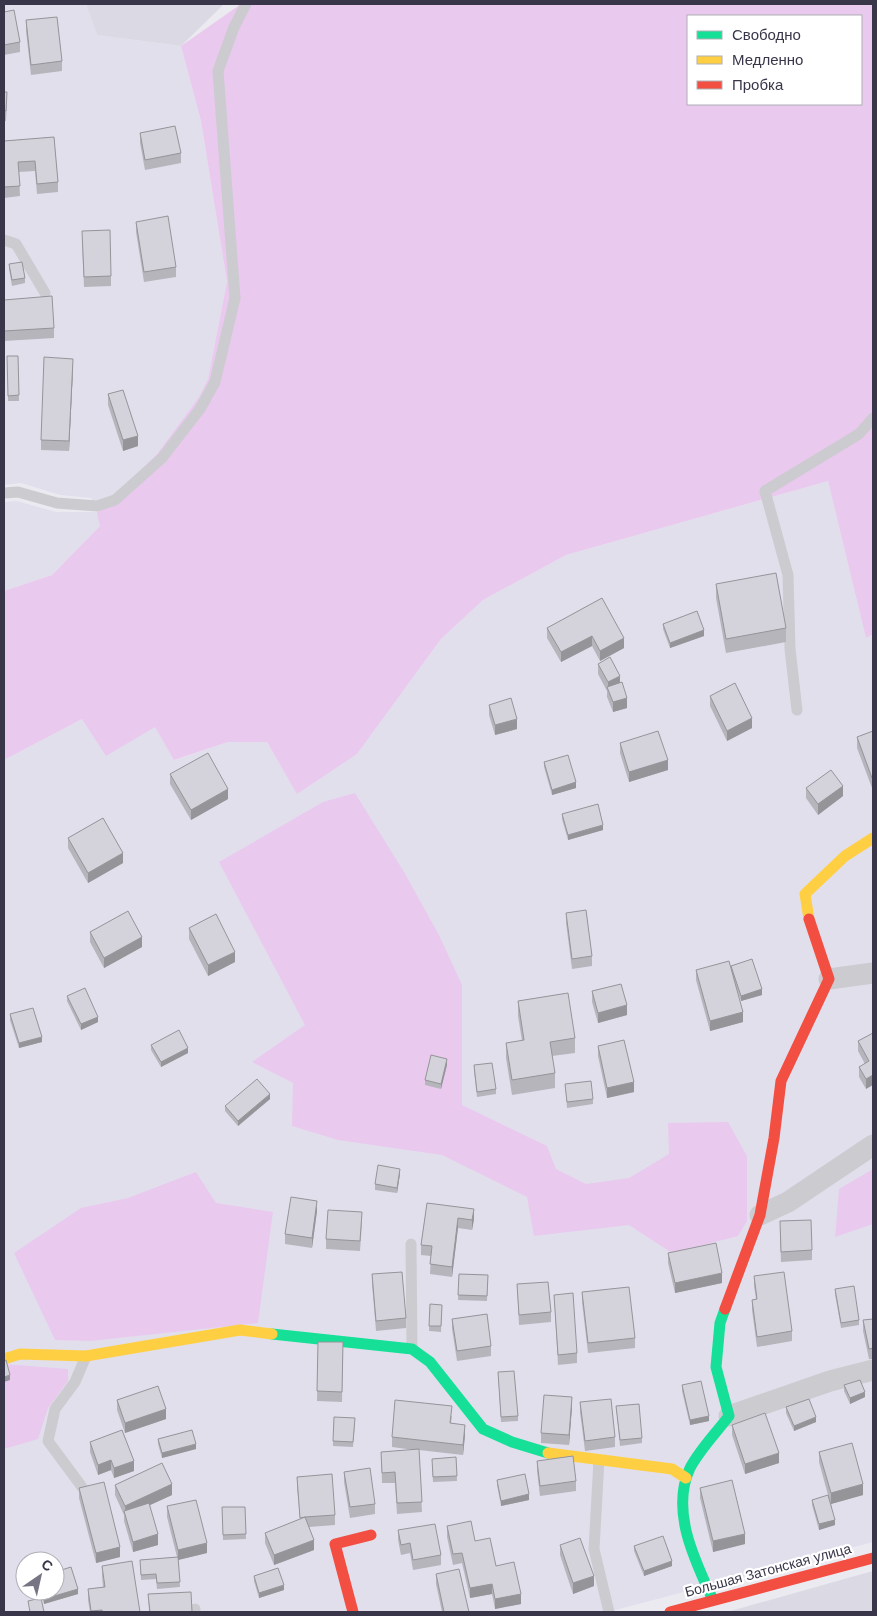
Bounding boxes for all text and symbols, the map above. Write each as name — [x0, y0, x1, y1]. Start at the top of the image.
legend — [687, 15, 862, 105]
text: Свободно — [732, 26, 801, 43]
text: Медленно — [732, 51, 803, 68]
text: Пробка — [732, 76, 784, 93]
street label: Большая Затонская улица — [683, 1540, 853, 1600]
north arrow — [15, 1551, 65, 1601]
text: С — [39, 1556, 56, 1575]

